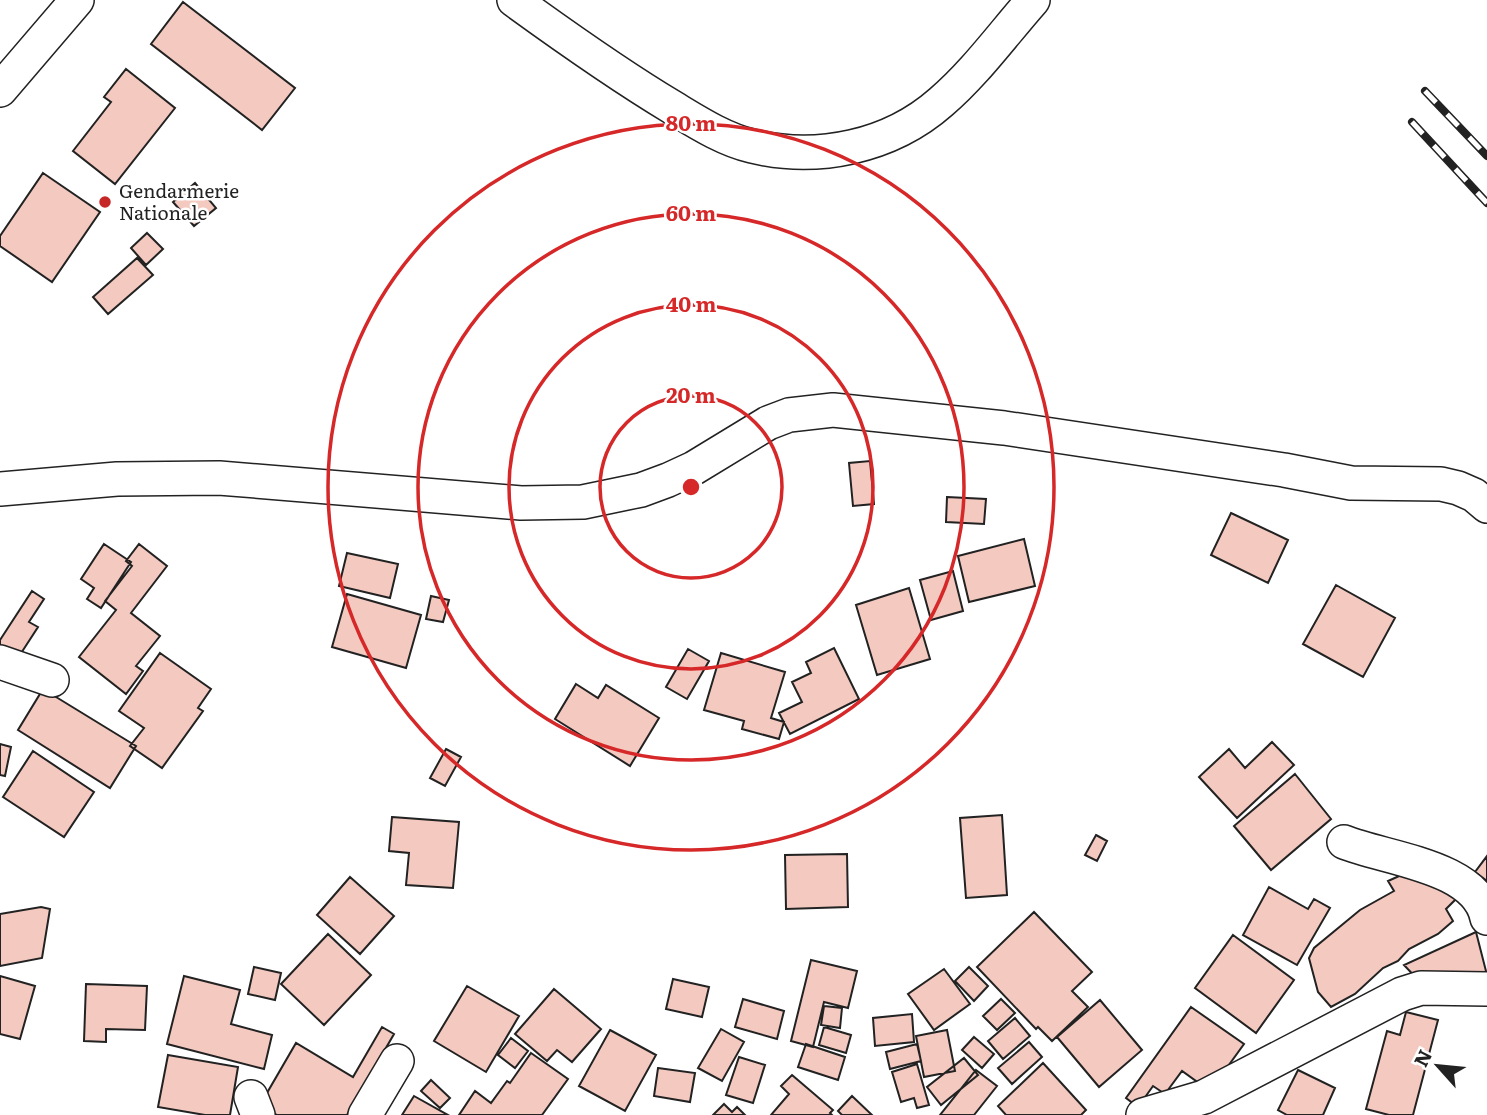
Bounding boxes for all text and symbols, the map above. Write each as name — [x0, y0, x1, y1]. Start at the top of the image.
text: 80 m — [666, 106, 716, 137]
place label: Gendarmerie Nationale — [119, 176, 239, 226]
marker: Gendarmerie Nationale — [97, 194, 113, 210]
text: 60 m — [666, 196, 716, 227]
text: 40 m — [666, 287, 716, 318]
text: 20 m — [666, 378, 716, 409]
centre of rings — [679, 475, 703, 499]
north arrow — [1403, 1031, 1473, 1101]
text: N — [1406, 1044, 1438, 1071]

